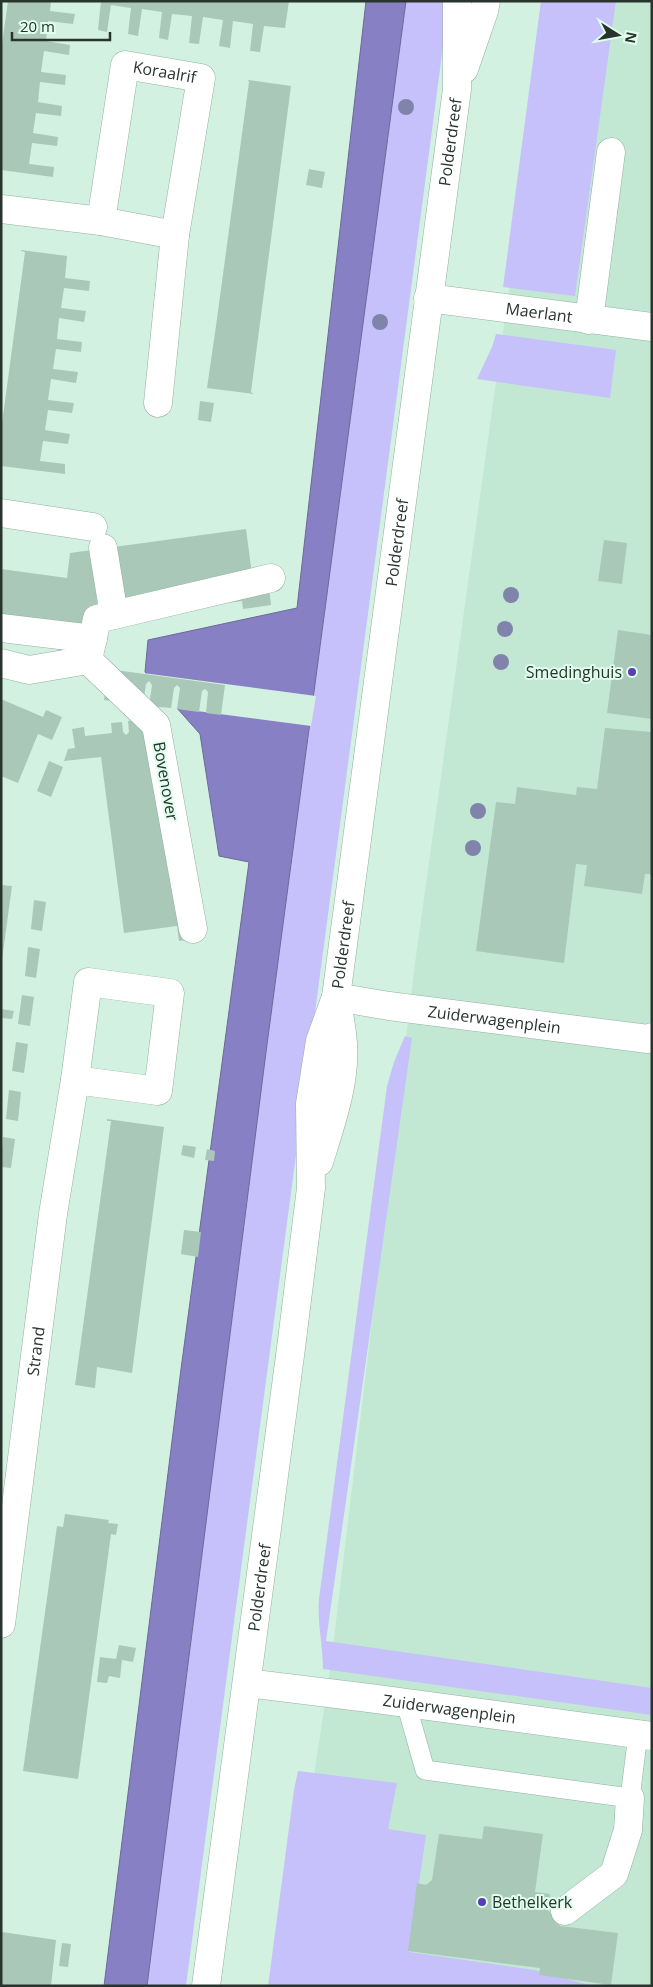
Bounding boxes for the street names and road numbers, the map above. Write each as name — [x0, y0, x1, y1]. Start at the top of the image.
street label: Koraalrif — [131, 56, 199, 88]
street label: Polderdreef — [433, 95, 467, 187]
street label: Maerlant — [504, 297, 574, 328]
street label: Polderdreef — [380, 496, 414, 588]
street label: Bovenover — [148, 740, 184, 823]
street label: Polderdreef — [326, 898, 360, 990]
street label: Zuiderwagenplein — [427, 1000, 562, 1039]
street label: Strand — [22, 1325, 50, 1377]
street label: Polderdreef — [242, 1541, 276, 1633]
street label: Zuiderwagenplein — [382, 1689, 517, 1729]

